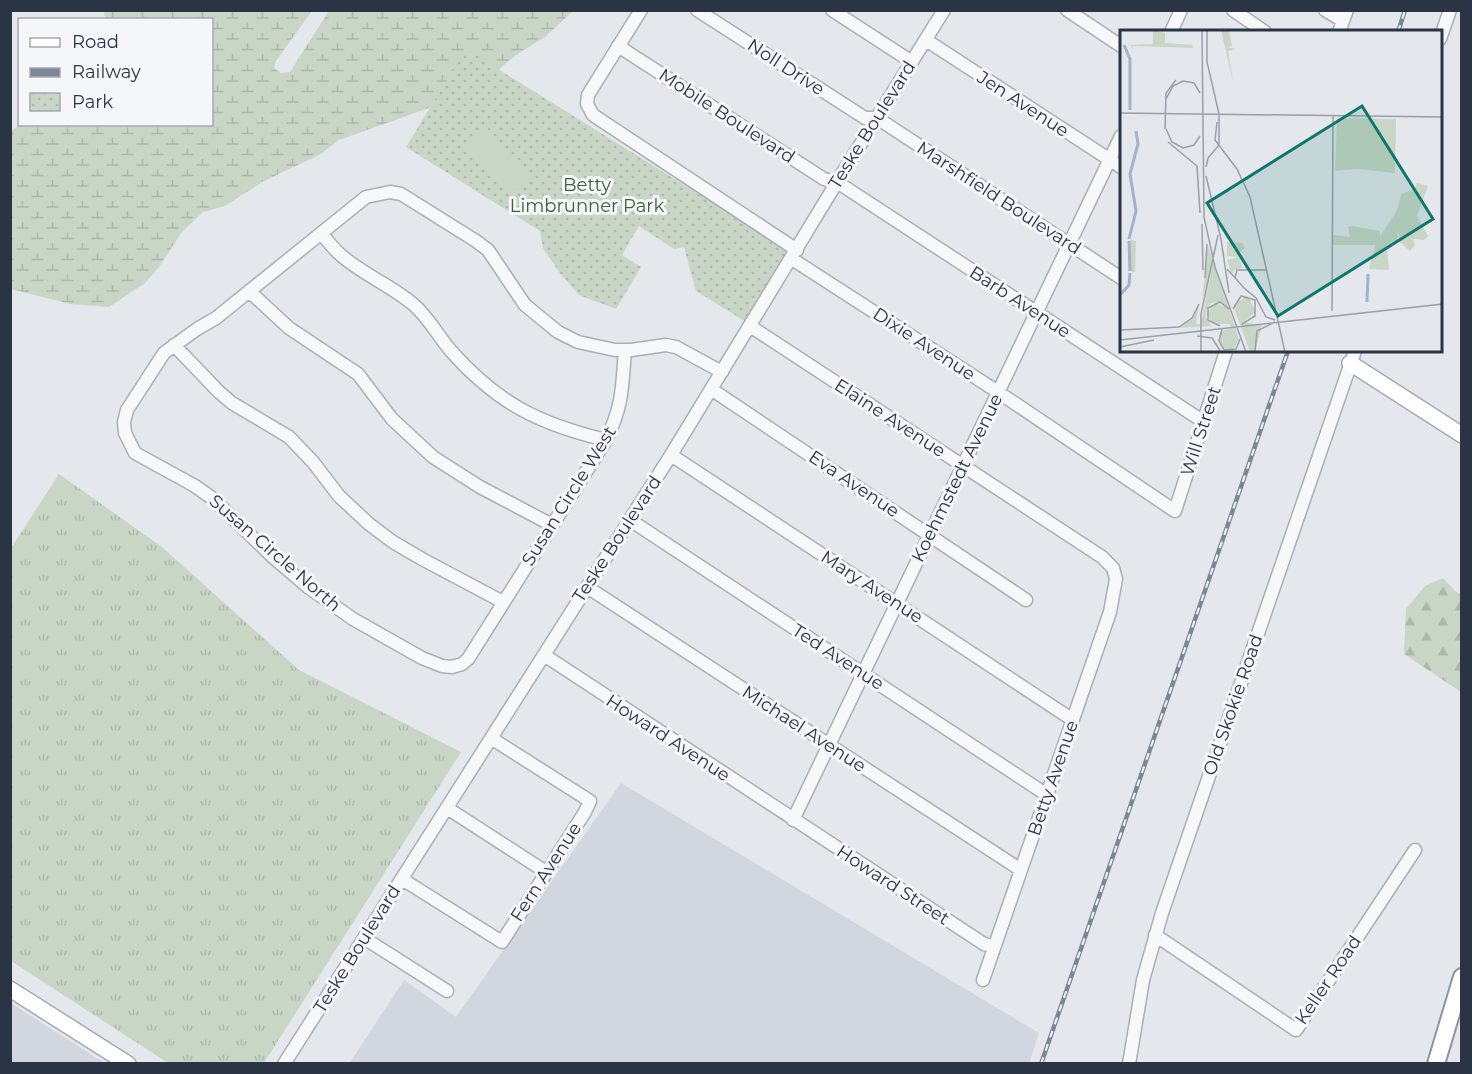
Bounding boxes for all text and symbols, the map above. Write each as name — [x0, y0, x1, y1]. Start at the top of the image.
legend — [18, 18, 213, 126]
inset map — [1120, 30, 1442, 352]
text: Road — [72, 31, 119, 53]
street label: Noll Drive — [743, 34, 829, 100]
street label: Teske Boulevard — [824, 57, 920, 193]
text: Railway — [72, 61, 141, 83]
street label: Mobile Boulevard — [655, 64, 799, 168]
street label: Jen Avenue — [972, 66, 1073, 142]
text: Park — [72, 91, 113, 113]
street label: Marshfield Boulevard — [913, 137, 1085, 259]
park label: Betty Limbrunner Park — [510, 174, 664, 217]
street label: Barb Avenue — [965, 261, 1075, 343]
street label: Dixie Avenue — [869, 303, 979, 385]
street label: Elaine Avenue — [830, 374, 950, 462]
street label: Will Street — [1176, 383, 1226, 479]
street label: Koehmstedt Avenue — [907, 390, 1007, 566]
street label: Susan Circle West — [517, 422, 621, 570]
street label: Eva Avenue — [805, 446, 904, 522]
street label: Teske Boulevard — [568, 471, 666, 607]
street label: Susan Circle North — [205, 490, 345, 616]
street label: Mary Avenue — [817, 546, 927, 628]
street label: Ted Avenue — [788, 619, 888, 695]
street label: Old Skokie Road — [1199, 632, 1267, 778]
street label: Michael Avenue — [738, 681, 870, 777]
street label: Howard Avenue — [602, 690, 734, 786]
street label: Betty Avenue — [1023, 717, 1083, 839]
street label: Fern Avenue — [506, 818, 586, 926]
street label: Howard Street — [832, 840, 954, 930]
street label: Teske Boulevard — [309, 881, 405, 1017]
street label: Keller Road — [1290, 931, 1366, 1029]

